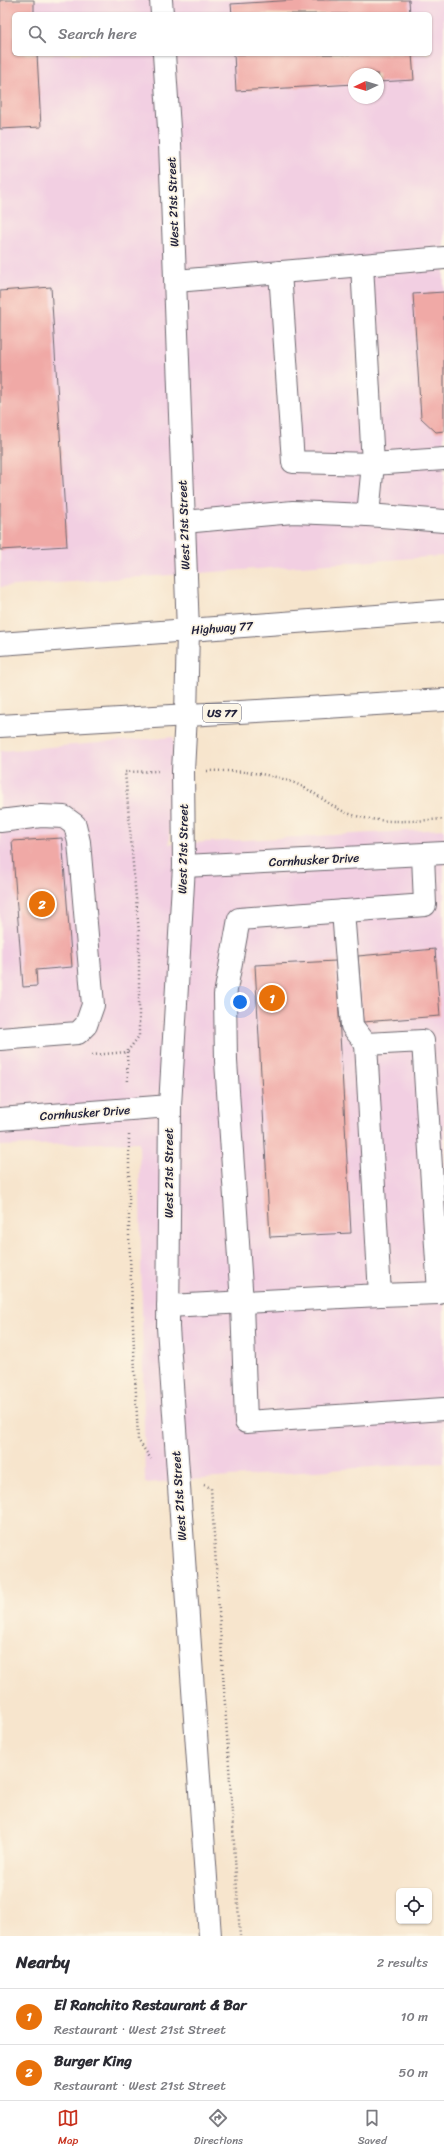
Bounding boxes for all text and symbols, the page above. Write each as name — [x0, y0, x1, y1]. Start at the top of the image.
search box — [12, 12, 432, 56]
text: Search here — [58, 21, 137, 47]
icon: search — [26, 23, 48, 45]
north arrow — [348, 68, 384, 104]
street label: West 21st Street — [160, 157, 186, 247]
street label: West 21st Street — [171, 480, 197, 570]
street label: Highway 77 — [191, 615, 255, 641]
road number: US 77 — [203, 704, 241, 722]
street label: West 21st Street — [171, 804, 195, 894]
street label: Cornhusker Drive — [268, 847, 360, 873]
pin: 2 — [29, 889, 55, 919]
pin: 1 — [259, 983, 285, 1013]
your location — [230, 992, 250, 1012]
street label: Cornhusker Drive — [39, 1099, 131, 1127]
street label: West 21st Street — [158, 1128, 180, 1218]
street label: West 21st Street — [165, 1450, 193, 1542]
map controls — [396, 1888, 432, 1924]
button: locate — [396, 1888, 432, 1924]
text: Nearby — [16, 1947, 70, 1977]
text: 2 results — [377, 1951, 428, 1974]
text: El Ranchito Restaurant & Bar — [54, 1992, 247, 2018]
text: 1 — [26, 2005, 32, 2028]
text: 10 m — [401, 2005, 428, 2028]
text: Restaurant · West 21st Street — [54, 2018, 226, 2041]
text: Burger King — [54, 2048, 132, 2074]
text: 2 — [25, 2061, 33, 2084]
text: 50 m — [398, 2061, 428, 2084]
text: Restaurant · West 21st Street — [54, 2074, 226, 2097]
tab: Map — [57, 2107, 79, 2150]
tab: Directions — [194, 2107, 243, 2150]
tab: Saved — [358, 2107, 387, 2150]

